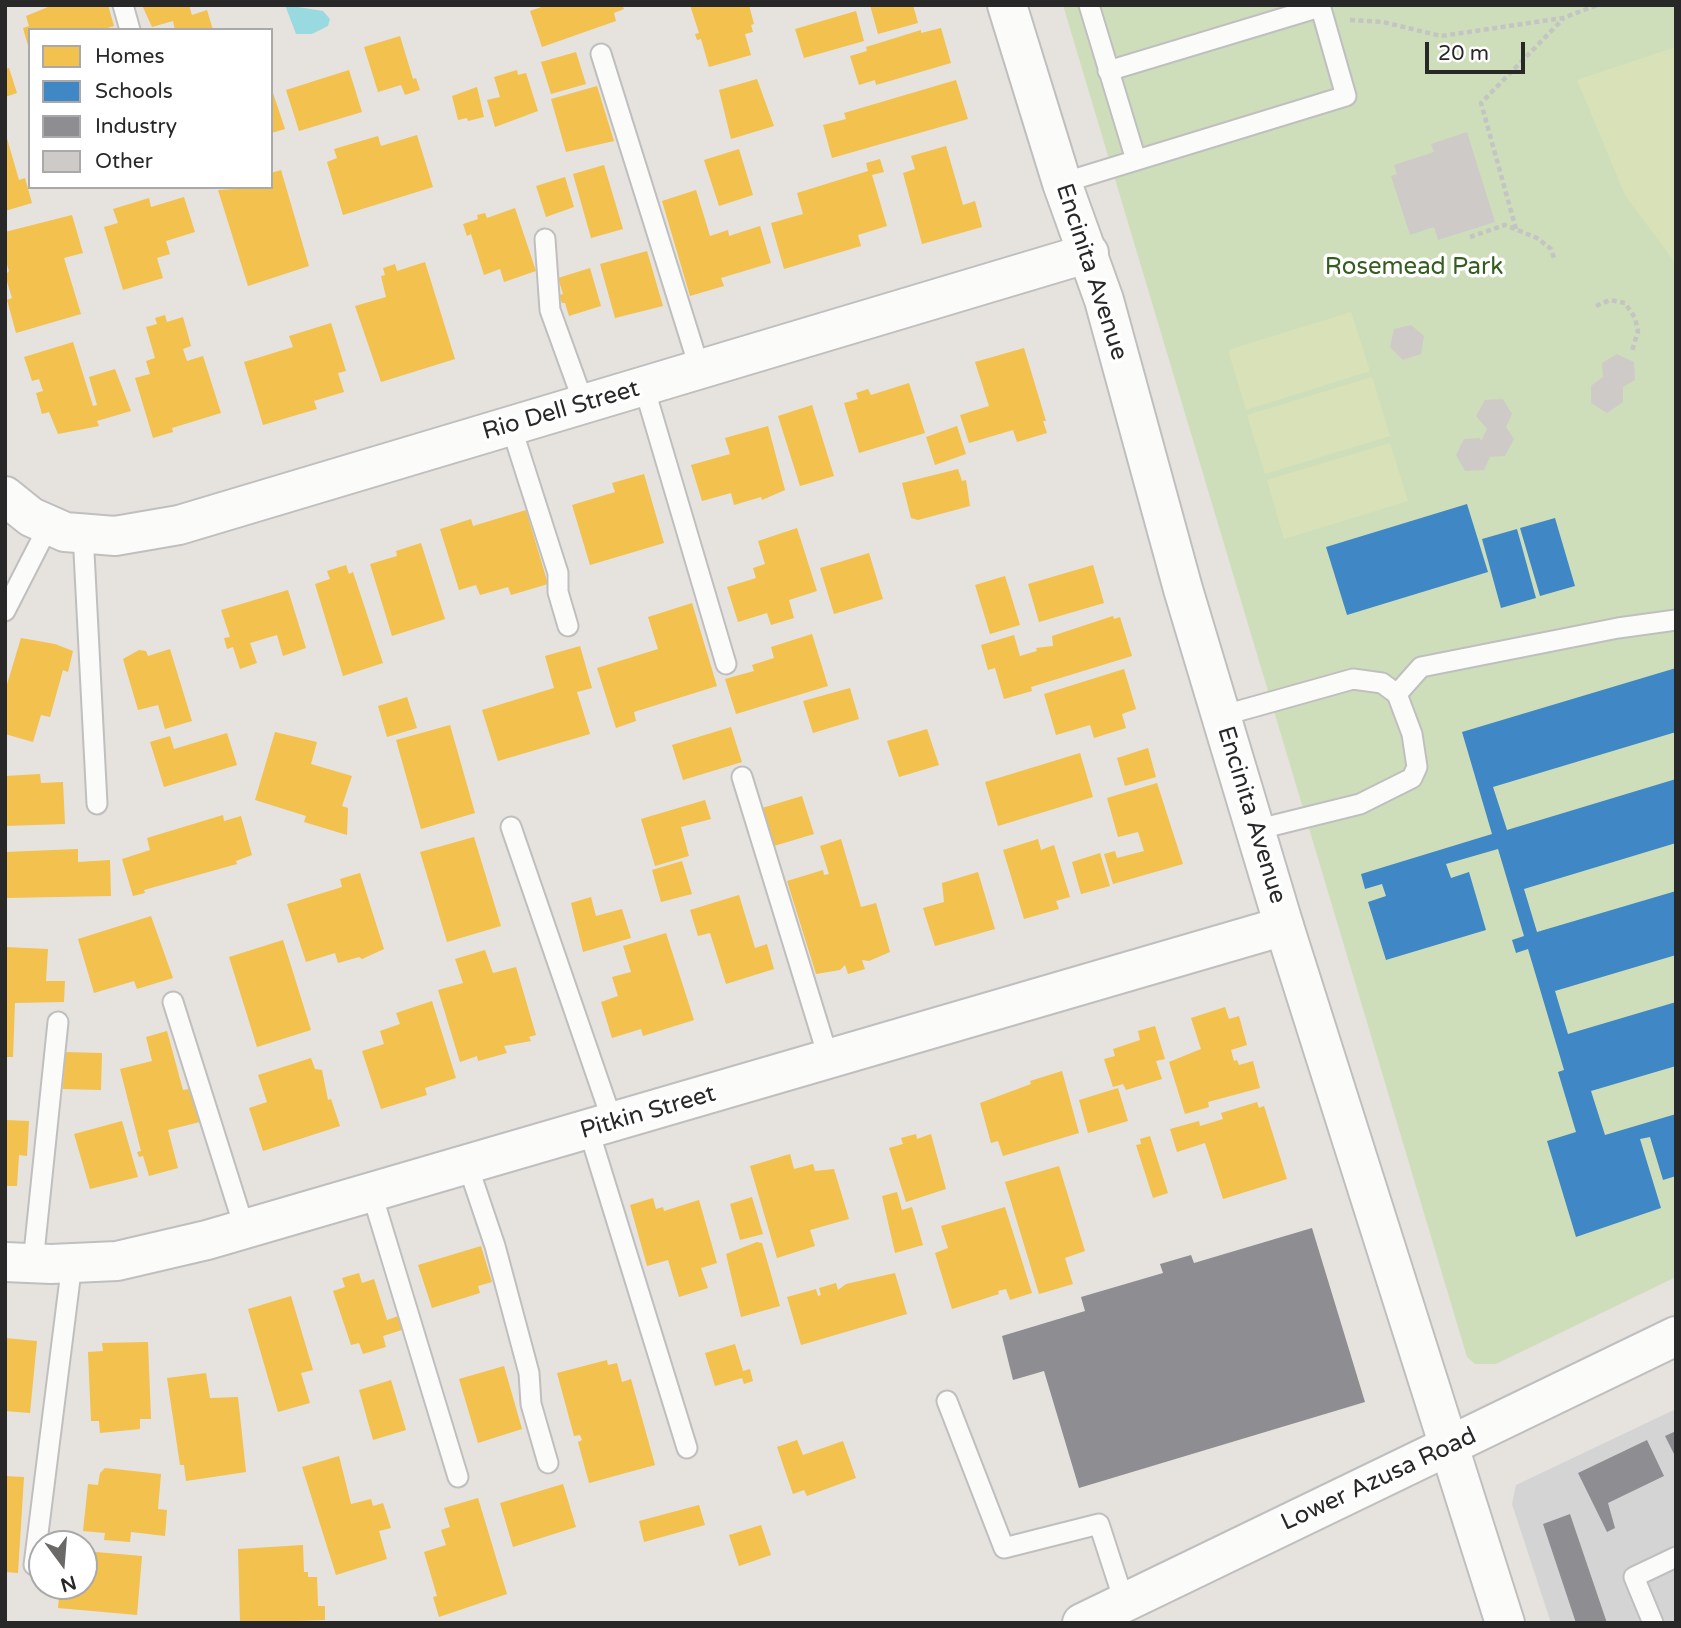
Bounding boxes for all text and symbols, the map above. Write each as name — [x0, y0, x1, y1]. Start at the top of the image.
legend — [28, 28, 273, 189]
scale bar — [1429, 28, 1529, 72]
text: 20 m — [1438, 41, 1489, 66]
text: Homes — [95, 44, 165, 69]
text: Schools — [95, 79, 173, 104]
text: Industry — [95, 114, 177, 139]
text: Other — [95, 149, 153, 174]
street label: Encinita Avenue — [1049, 180, 1133, 364]
park label: Rosemead Park — [1325, 254, 1503, 282]
street label: Rio Dell Street — [479, 375, 643, 447]
street label: Encinita Avenue — [1210, 723, 1292, 907]
street label: Pitkin Street — [577, 1080, 719, 1146]
street label: Lower Azusa Road — [1277, 1422, 1481, 1538]
north arrow — [28, 1530, 98, 1600]
text: N — [58, 1571, 79, 1596]

